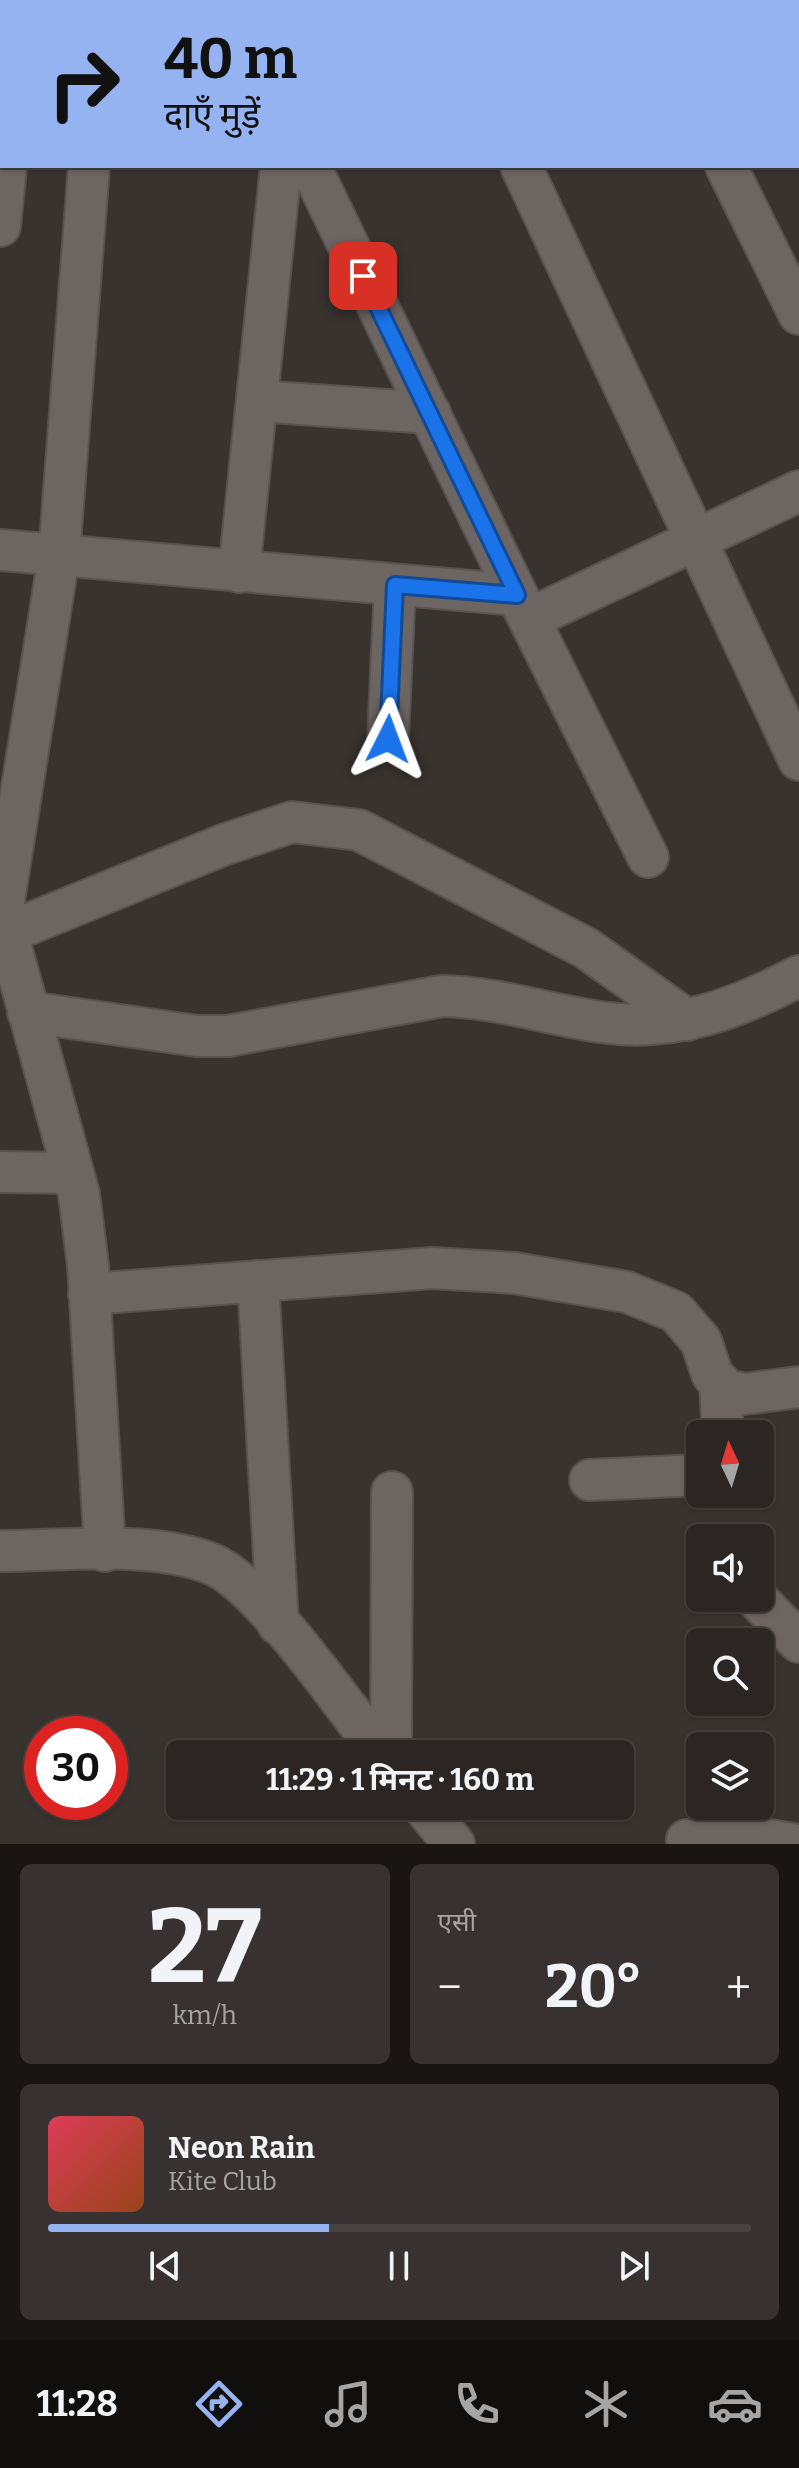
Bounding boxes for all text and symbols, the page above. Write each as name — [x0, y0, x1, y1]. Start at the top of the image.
text: 40 m — [164, 26, 297, 93]
icon: right — [32, 32, 136, 136]
text: दाएँ मुड़ें — [164, 94, 260, 138]
pin — [329, 242, 397, 310]
icon: arrive — [341, 254, 385, 298]
position arrow — [346, 697, 430, 781]
north arrow — [686, 1420, 774, 1508]
map controls — [686, 1420, 774, 1820]
button: sound — [686, 1524, 774, 1612]
button: search — [686, 1628, 774, 1716]
speed limit sign: 30 — [24, 1716, 128, 1820]
button: layers — [686, 1732, 774, 1820]
text: 11:29 · 1 मिनट · 160 m — [266, 1762, 534, 1798]
text: 27 — [148, 1885, 262, 2010]
text: एसी — [438, 1907, 476, 1938]
text: 20° — [545, 1951, 643, 2023]
text: − — [438, 1961, 462, 2014]
text: + — [726, 1961, 751, 2014]
text: km/h — [173, 2000, 237, 2031]
text: Neon Rain — [168, 2130, 315, 2166]
text: Kite Club — [168, 2166, 277, 2197]
icon: previous — [143, 2244, 187, 2288]
icon: pause — [377, 2244, 421, 2288]
icon: next — [612, 2244, 656, 2288]
icon: directions — [191, 2376, 247, 2432]
icon: music — [320, 2376, 376, 2432]
icon: phone — [449, 2376, 505, 2432]
icon: climate — [578, 2376, 634, 2432]
icon: car — [707, 2376, 763, 2432]
text: 11:28 — [36, 2382, 118, 2426]

